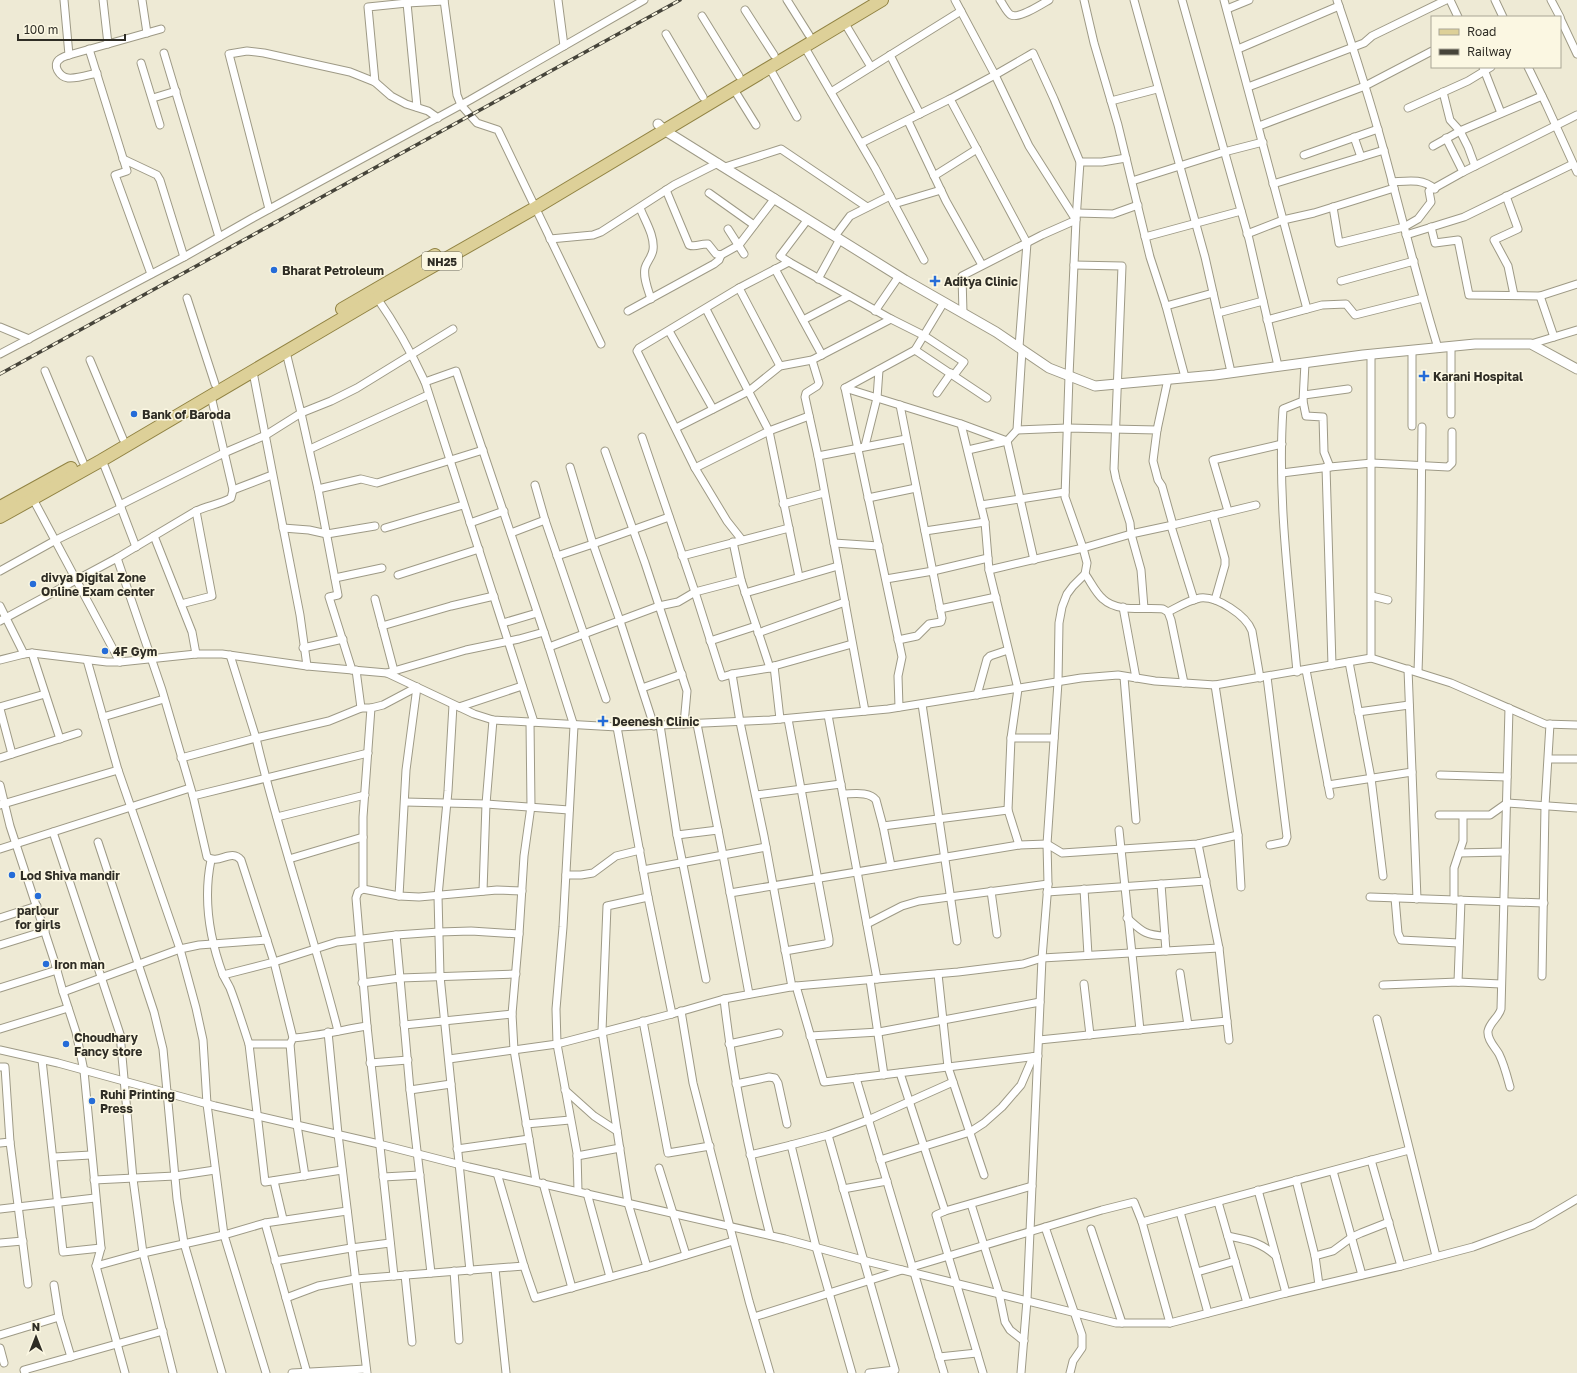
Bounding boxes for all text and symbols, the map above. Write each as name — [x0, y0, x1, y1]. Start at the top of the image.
scale bar — [18, 16, 125, 42]
legend — [1431, 16, 1561, 68]
text: 100 m — [24, 22, 58, 37]
text: Road — [1467, 24, 1496, 39]
text: Railway — [1467, 44, 1512, 59]
road number: NH25 — [422, 252, 462, 270]
place label: Bharat Petroleum — [282, 263, 384, 278]
marker: Bharat Petroleum — [269, 265, 279, 275]
place label: Aditya Clinic — [944, 274, 1018, 289]
marker: Aditya Clinic — [929, 275, 941, 287]
place label: Karani Hospital — [1433, 369, 1523, 384]
marker: Karani Hospital — [1418, 370, 1430, 382]
place label: Bank of Baroda — [142, 407, 231, 422]
marker: Bank of Baroda — [129, 409, 139, 419]
place label: divya Digital Zone Online Exam center — [41, 570, 155, 599]
marker: divya Digital Zone Online Exam center — [28, 579, 38, 589]
place label: 4F Gym — [113, 644, 157, 659]
marker: 4F Gym — [100, 646, 110, 656]
place label: Deenesh Clinic — [612, 714, 699, 729]
marker: Deenesh Clinic — [597, 715, 609, 727]
place label: Lod Shiva mandir — [20, 868, 120, 883]
marker: Lod Shiva mandir — [7, 870, 17, 880]
marker: parlour for girls — [33, 891, 43, 901]
place label: parlour for girls — [15, 903, 61, 932]
place label: Iron man — [54, 957, 105, 972]
marker: Iron man — [41, 959, 51, 969]
place label: Choudhary Fancy store — [74, 1030, 142, 1059]
marker: Choudhary Fancy store — [61, 1039, 71, 1049]
place label: Ruhi Printing Press — [100, 1087, 175, 1116]
marker: Ruhi Printing Press — [87, 1096, 97, 1106]
north arrow — [16, 1317, 56, 1357]
text: N — [32, 1320, 40, 1333]

